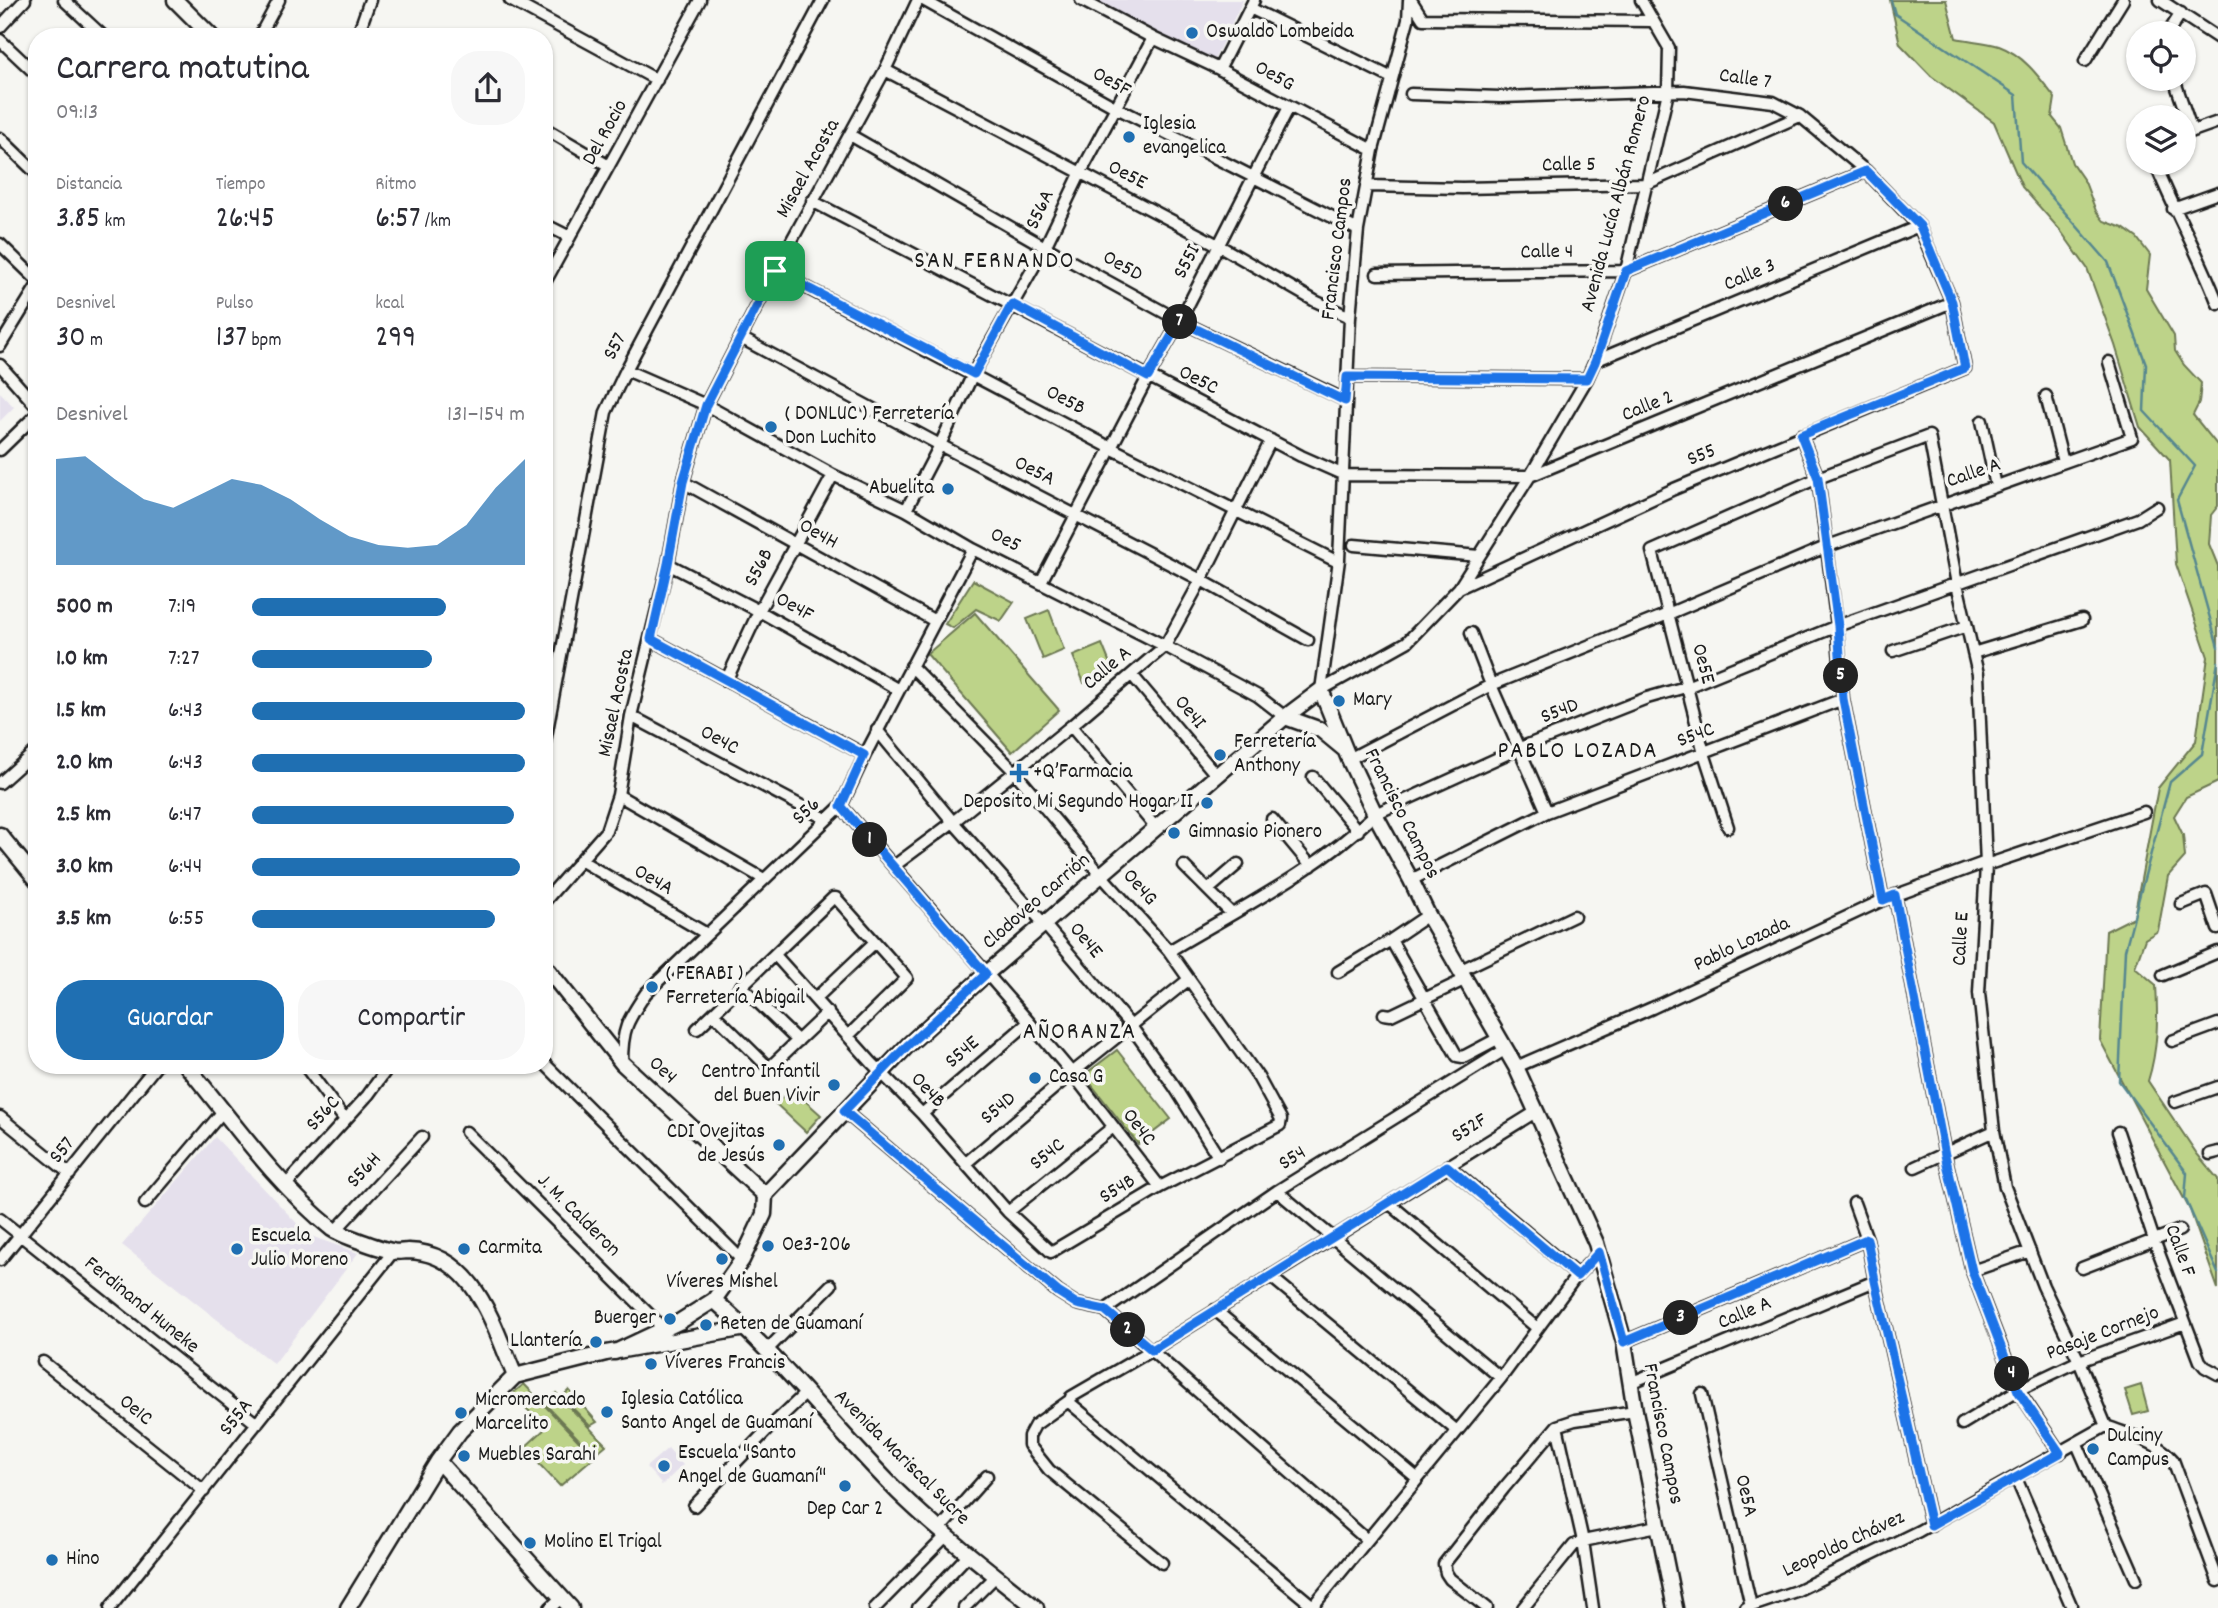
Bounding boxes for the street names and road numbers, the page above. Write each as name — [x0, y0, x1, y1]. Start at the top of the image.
street label: Oe5G — [1249, 54, 1299, 100]
street label: Oe5F — [1086, 60, 1136, 106]
street label: Calle 7 — [1717, 62, 1773, 98]
street label: Avenida Lucía Albán Romero — [1574, 92, 1660, 316]
street label: Del Rocio — [576, 95, 636, 171]
street label: Misael Acosta — [769, 113, 849, 224]
street label: Calle 5 — [1542, 151, 1596, 181]
street label: Oe5E — [1102, 153, 1152, 199]
street label: Francisco Campos — [1314, 176, 1362, 322]
street label: S56A — [1019, 185, 1063, 235]
street label: Calle 4 — [1520, 238, 1574, 268]
street label: S55I — [1167, 239, 1210, 284]
street label: Oe5D — [1096, 244, 1148, 290]
street label: Calle 3 — [1719, 252, 1781, 300]
street label: S57 — [596, 328, 636, 366]
street label: Oe5C — [1173, 358, 1223, 404]
street label: Oe5B — [1040, 378, 1090, 424]
street label: Calle 2 — [1618, 383, 1678, 431]
street label: S55 — [1683, 437, 1721, 475]
street label: Oe5A — [1008, 449, 1060, 495]
street label: Calle A — [1943, 451, 2005, 497]
street label: Oe4H — [793, 512, 843, 558]
street label: Oe5 — [984, 521, 1026, 561]
street label: S56B — [738, 544, 782, 592]
street label: Oe4F — [770, 585, 819, 631]
street label: Calle A — [1077, 640, 1139, 698]
street label: Oe5E — [1682, 641, 1722, 688]
street label: Misael Acosta — [591, 645, 643, 760]
street label: Oe4I — [1166, 689, 1213, 737]
street label: S54D — [1537, 691, 1584, 733]
street label: S54C — [1673, 715, 1719, 757]
street label: Oe4C — [694, 718, 744, 764]
street label: Francisco Campos — [1355, 744, 1447, 884]
street label: S56 — [786, 791, 828, 833]
street label: Clodoveo Carrión — [976, 846, 1098, 958]
street label: Oe4A — [628, 858, 678, 904]
street label: Oe4G — [1114, 863, 1164, 913]
street label: Pablo Lozada — [1689, 909, 1796, 980]
street label: Calle E — [1946, 911, 1978, 967]
street label: Oe4E — [1061, 916, 1109, 966]
street label: S54E — [939, 1029, 987, 1077]
street label: Oe4 — [641, 1050, 683, 1092]
street label: Oe4B — [902, 1066, 952, 1116]
street label: S54D — [975, 1085, 1024, 1133]
street label: S56C — [300, 1089, 348, 1139]
street label: Oe4C — [1114, 1103, 1162, 1153]
street label: S52F — [1446, 1106, 1494, 1152]
street label: S57 — [43, 1131, 83, 1171]
street label: S54C — [1024, 1131, 1072, 1179]
street label: S54 — [1273, 1139, 1313, 1179]
street label: S56H — [340, 1146, 390, 1196]
street label: J. M. Calderon — [529, 1167, 627, 1265]
street label: S54B — [1094, 1167, 1142, 1213]
street label: Calle F — [2156, 1221, 2202, 1282]
street label: Ferdinand Huneke — [77, 1250, 205, 1362]
street label: Calle A — [1713, 1289, 1777, 1339]
street label: Pasaje Cornejo — [2042, 1299, 2164, 1369]
street label: Francisco Campos — [1634, 1361, 1690, 1507]
street label: Avenida Mariscal Sucre — [826, 1383, 976, 1533]
street label: Oe1C — [111, 1388, 159, 1434]
street label: S55A — [213, 1393, 261, 1443]
street label: Oe5A — [1726, 1472, 1764, 1520]
street label: Leopoldo Chávez — [1778, 1504, 1910, 1586]

